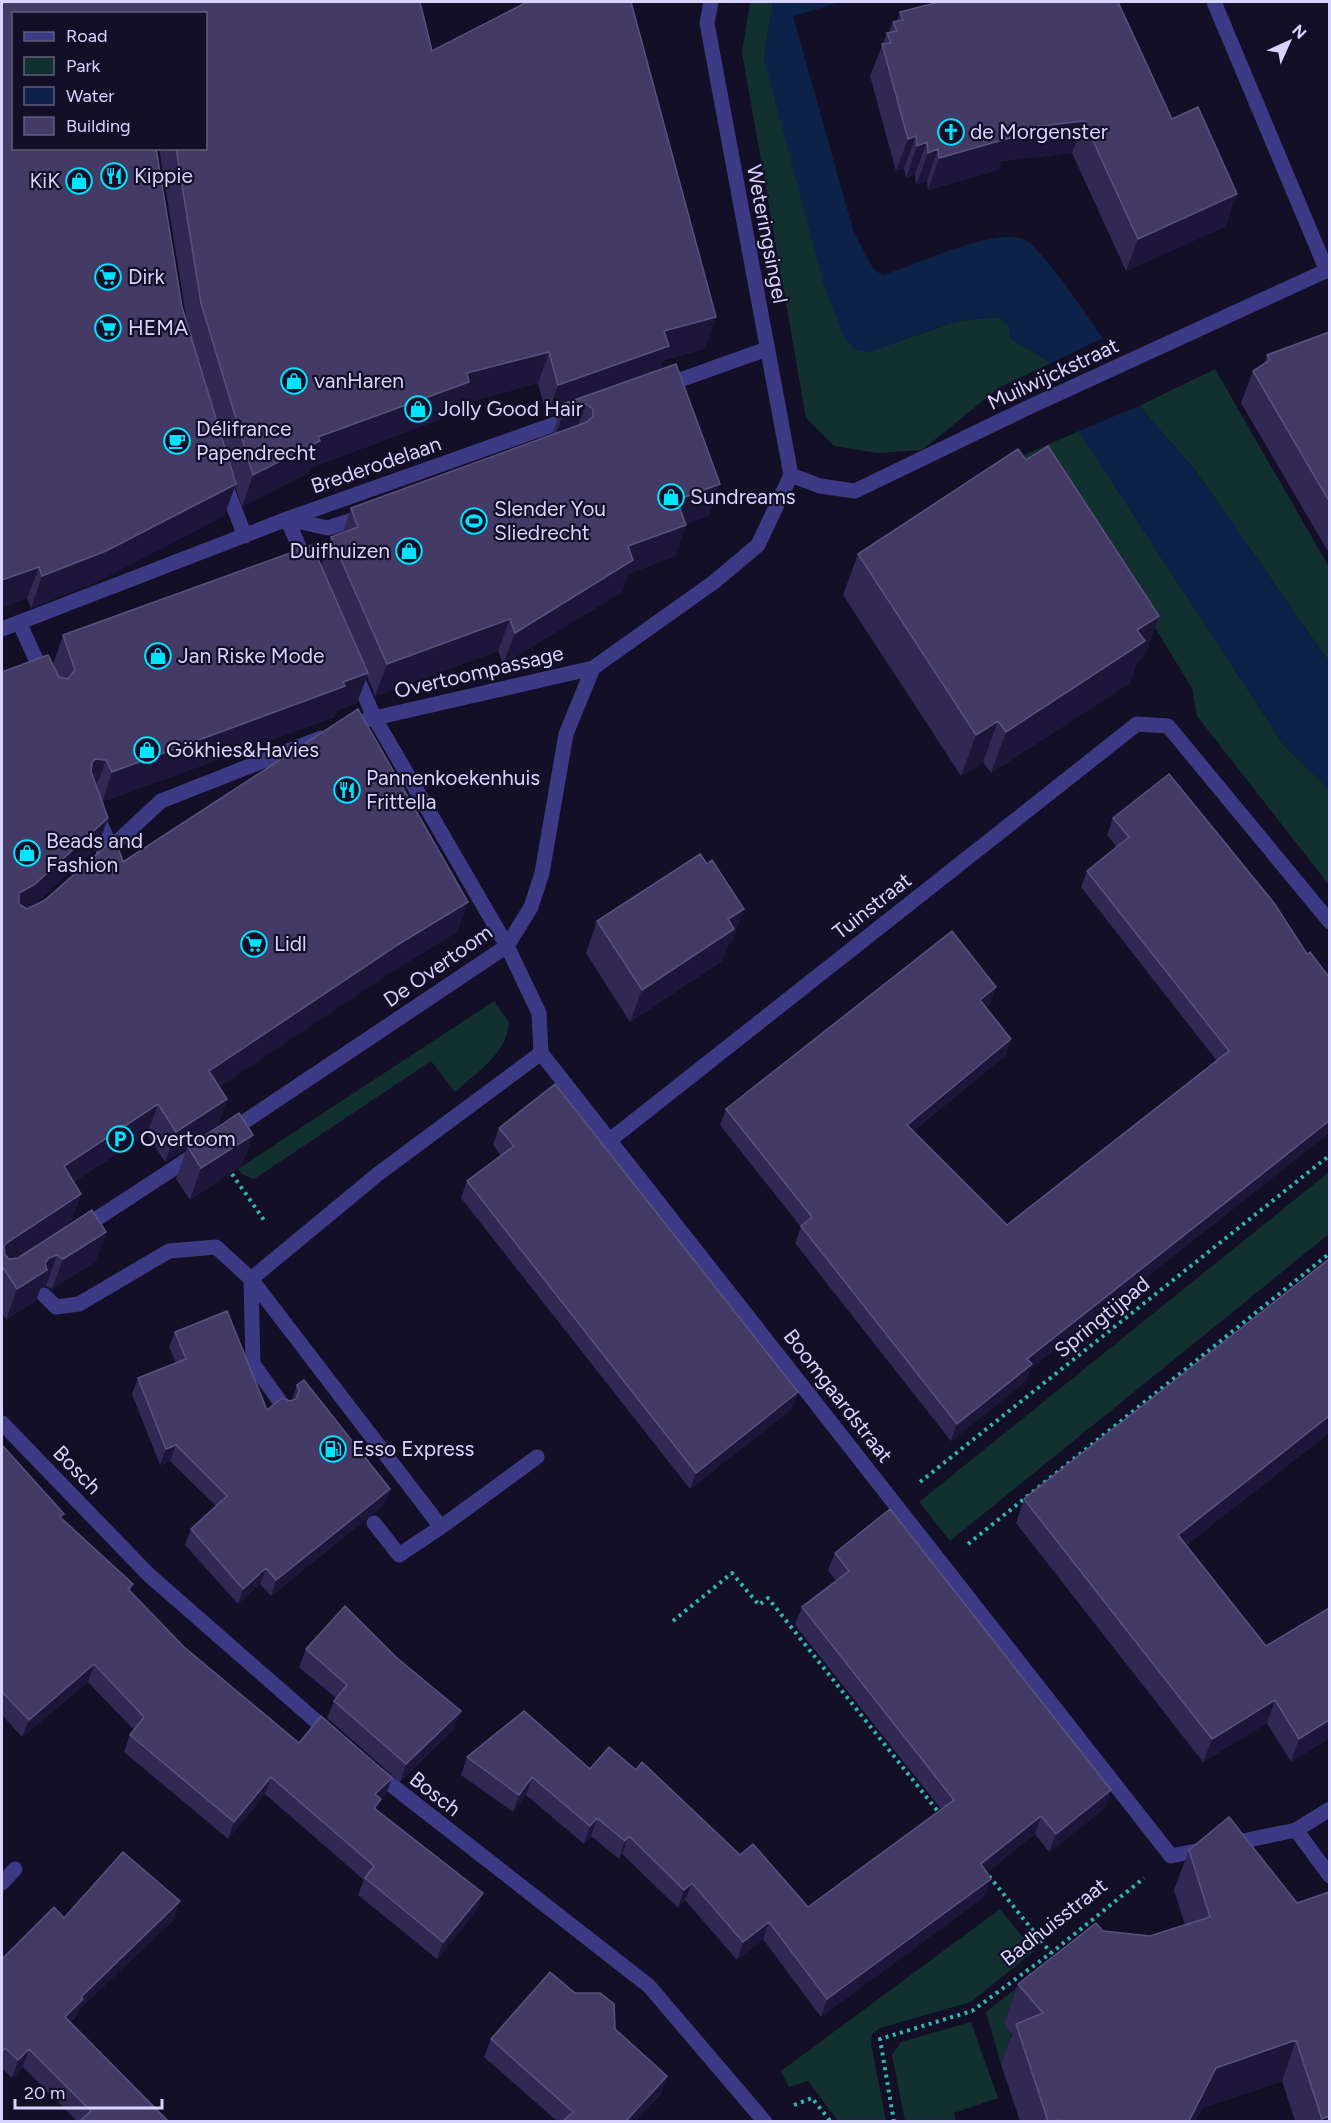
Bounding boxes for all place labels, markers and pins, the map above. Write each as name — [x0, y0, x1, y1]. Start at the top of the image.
church icon: de Morgenster — [936, 117, 966, 147]
place label: de Morgenster — [970, 119, 1108, 144]
restaurant icon: Kippie — [99, 161, 129, 191]
place label: Kippie — [134, 163, 193, 188]
shop icon: KiK — [64, 166, 94, 196]
place label: KiK — [30, 168, 60, 193]
supermarket icon: Dirk — [93, 262, 123, 292]
place label: Dirk — [128, 264, 165, 289]
supermarket icon: HEMA — [93, 313, 123, 343]
place label: HEMA — [128, 315, 188, 340]
shop icon: vanHaren — [279, 366, 309, 396]
place label: vanHaren — [314, 368, 404, 393]
shop icon: Jolly Good Hair — [403, 394, 433, 424]
place label: Jolly Good Hair — [438, 396, 583, 421]
place label: Délifrance Papendrecht — [196, 416, 316, 465]
cafe icon: Délifrance Papendrecht — [162, 426, 192, 456]
shop icon: Sundreams — [656, 482, 686, 512]
place label: Sundreams — [690, 484, 796, 509]
place label: Slender You Sliedrecht — [494, 496, 606, 545]
sports icon: Slender You Sliedrecht — [459, 506, 489, 536]
shop icon: Duifhuizen — [394, 536, 424, 566]
place label: Duifhuizen — [289, 538, 390, 563]
shop icon: Jan Riske Mode — [143, 641, 173, 671]
place label: Jan Riske Mode — [178, 643, 325, 668]
shop icon: Gökhies&Havies — [132, 735, 162, 765]
place label: Gökhies&Havies — [166, 737, 319, 762]
place label: Pannenkoekenhuis Frittella — [366, 765, 540, 814]
restaurant icon: Pannenkoekenhuis Frittella — [332, 775, 362, 805]
place label: Beads and Fashion — [46, 828, 143, 877]
shop icon: Beads and Fashion — [12, 838, 42, 868]
supermarket icon: Lidl — [239, 929, 269, 959]
place label: Lidl — [274, 931, 307, 956]
parking icon: Overtoom — [105, 1124, 135, 1154]
place label: Overtoom — [140, 1126, 236, 1151]
fuel station icon: Esso Express — [318, 1434, 348, 1464]
place label: Esso Express — [352, 1436, 474, 1461]

